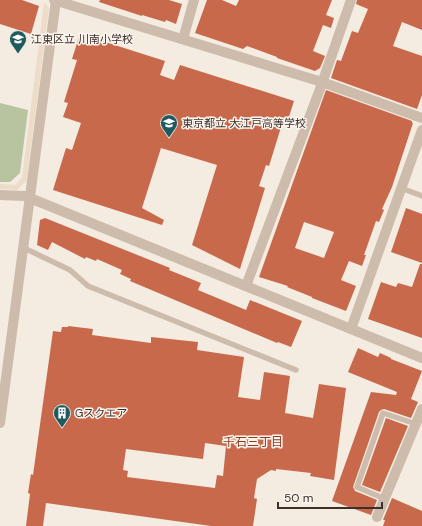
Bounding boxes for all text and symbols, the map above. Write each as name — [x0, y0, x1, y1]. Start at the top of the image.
school or university icon: 江東区立 川南小学校 — [8, 29, 28, 54]
place label: 江東区立 川南小学校 — [31, 32, 133, 46]
school or university icon: 東京都立 大江戸高等学校 — [159, 113, 179, 138]
place label: 東京都立 大江戸高等学校 — [182, 116, 306, 130]
building icon: Gスクエア — [52, 403, 72, 428]
place label: Gスクエア — [75, 406, 127, 420]
district label: 千石三丁目 — [223, 434, 283, 450]
scale bar — [278, 484, 382, 510]
text: 50 m — [284, 490, 313, 506]

